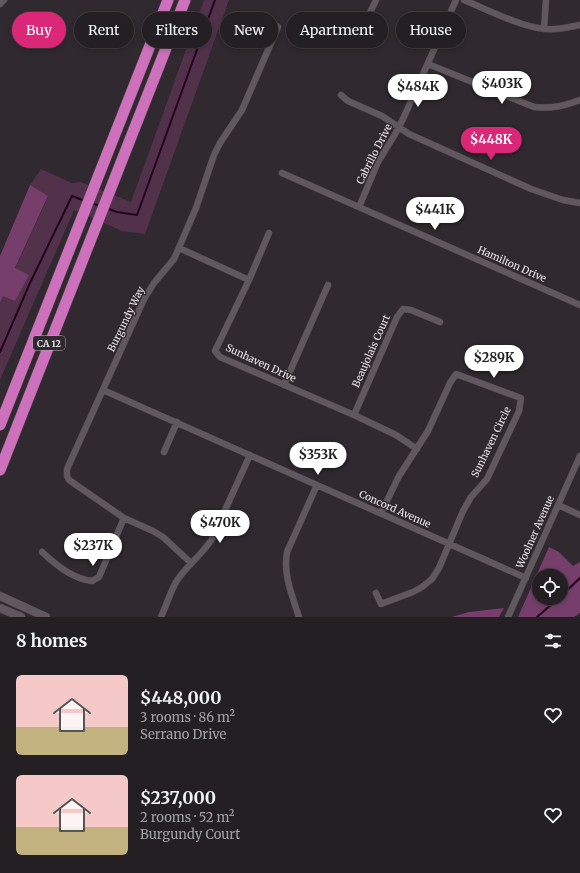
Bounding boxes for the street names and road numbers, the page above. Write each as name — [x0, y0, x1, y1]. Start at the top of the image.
street label: Cabrillo Drive — [353, 122, 395, 186]
street label: Hamilton Drive — [476, 243, 548, 285]
street label: Burgundy Way — [105, 284, 147, 354]
street label: Beaujolais Court — [349, 313, 393, 389]
road number: CA 12 — [33, 336, 65, 350]
street label: Sunhaven Drive — [224, 341, 298, 385]
street label: Sunhaven Circle — [468, 404, 514, 480]
street label: Concord Avenue — [357, 487, 433, 531]
street label: Woolner Avenue — [513, 494, 557, 571]

